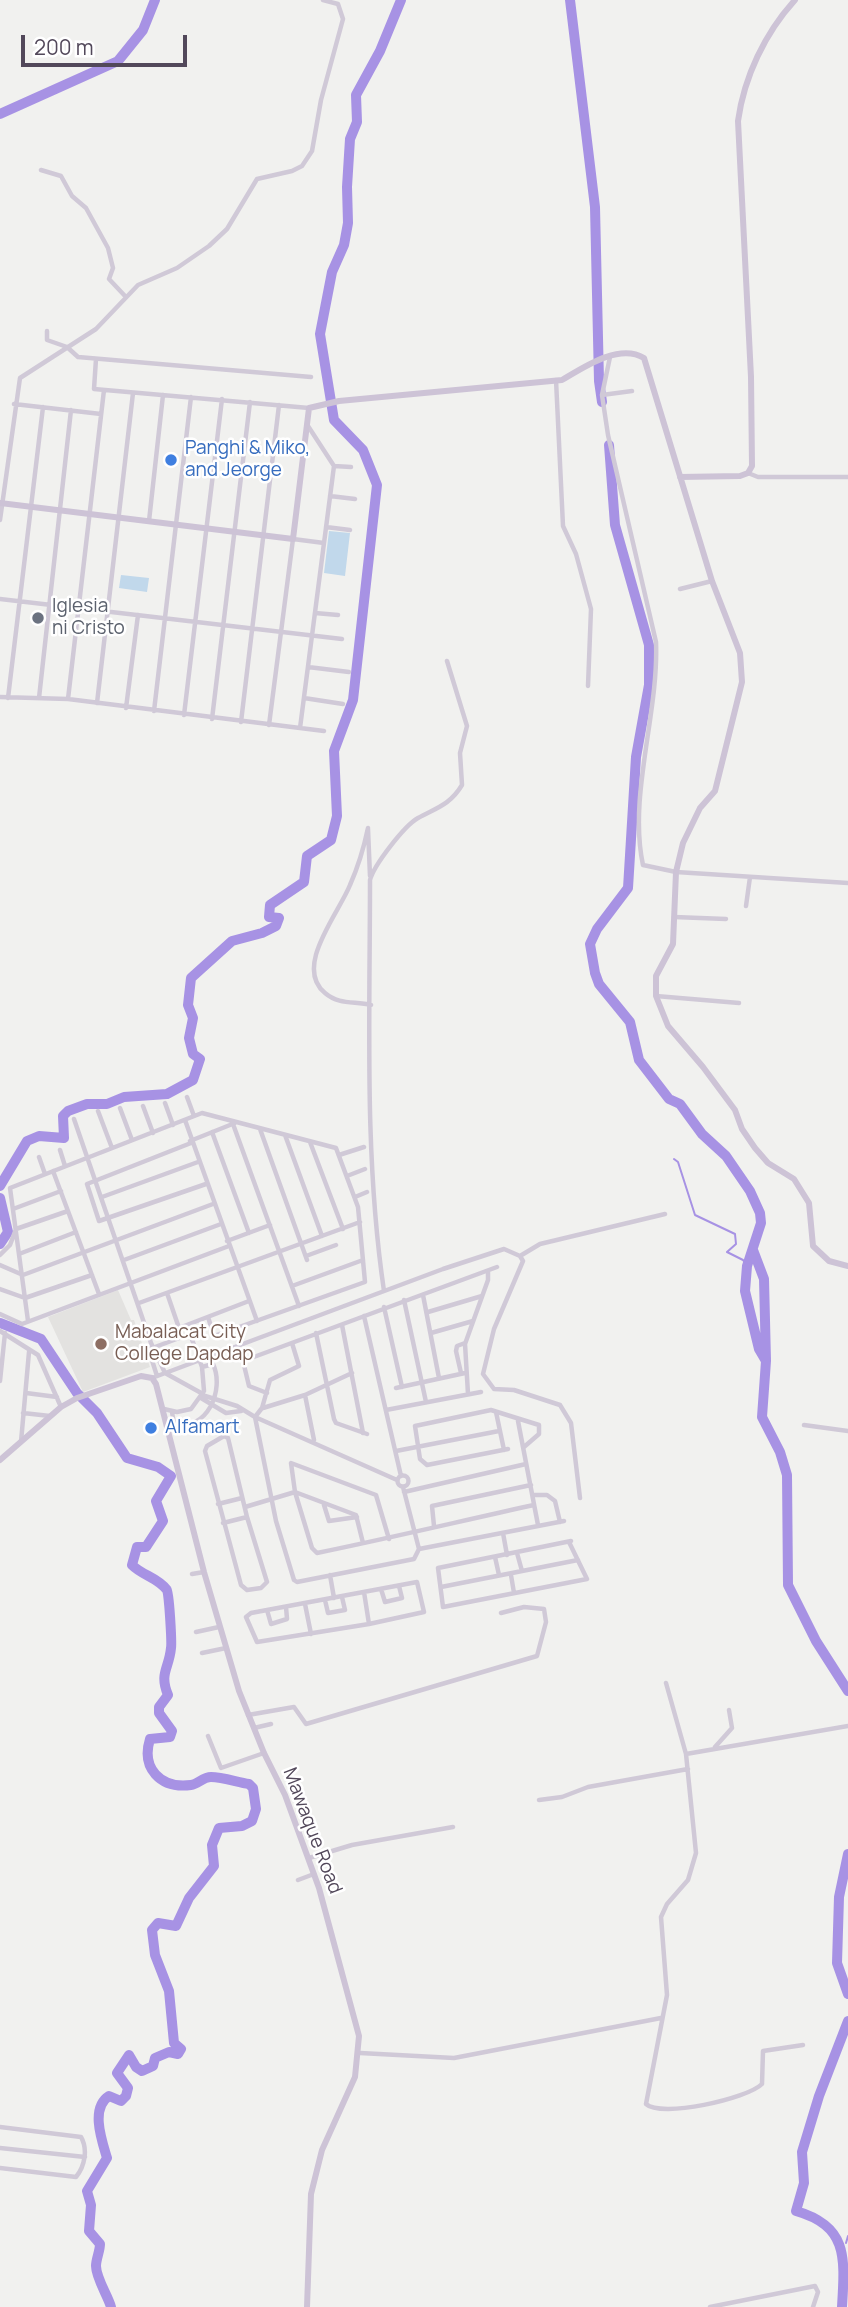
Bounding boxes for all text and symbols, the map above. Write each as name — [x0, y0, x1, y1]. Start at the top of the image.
scale bar — [24, 21, 191, 65]
text: 200 m — [34, 33, 94, 61]
place label: Panghi & Miko, and Jeorge — [185, 438, 310, 482]
marker: Panghi & Miko, and Jeorge — [163, 452, 179, 468]
place label: Iglesia ni Cristo — [52, 596, 125, 640]
marker: Iglesia ni Cristo — [30, 610, 46, 626]
place label: Mabalacat City College Dapdap — [115, 1322, 254, 1366]
marker: Mabalacat City College Dapdap — [93, 1336, 109, 1352]
place label: Alfamart — [165, 1417, 240, 1439]
marker: Alfamart — [143, 1420, 159, 1436]
street label: Mawaque Road — [277, 1765, 347, 1897]

